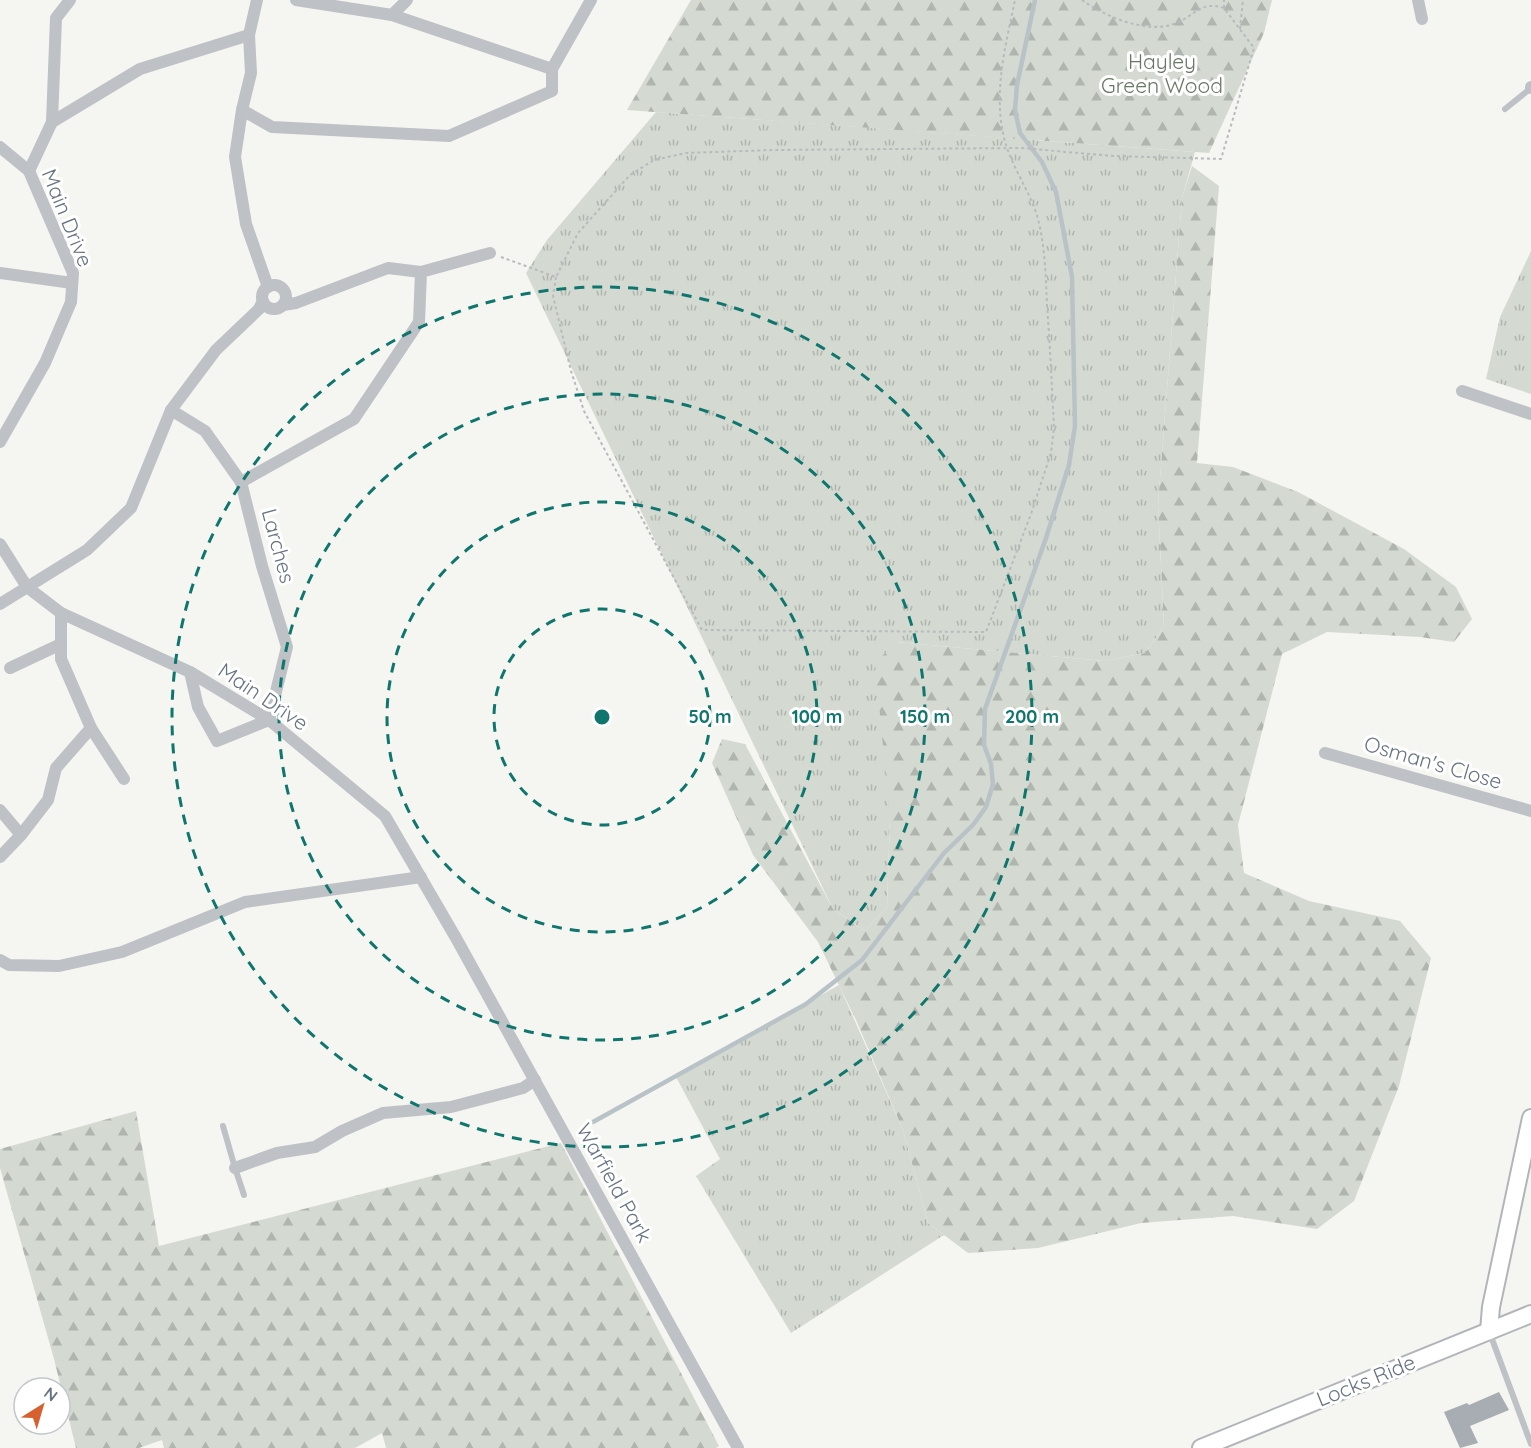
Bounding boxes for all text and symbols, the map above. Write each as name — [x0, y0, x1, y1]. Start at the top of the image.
park label: Hayley Green Wood — [1101, 48, 1223, 98]
street label: Main Drive — [37, 165, 99, 270]
street label: Larches — [257, 506, 301, 586]
street label: Main Drive — [214, 657, 314, 736]
text: 50 m — [688, 705, 732, 728]
text: 100 m — [792, 705, 842, 728]
text: 150 m — [900, 705, 950, 728]
text: 200 m — [1005, 705, 1059, 728]
centre of rings — [592, 707, 612, 727]
street label: Osman's Close — [1361, 730, 1505, 794]
street label: Warfield Park — [571, 1118, 658, 1247]
street label: Locks Ride — [1312, 1348, 1419, 1412]
north arrow — [12, 1376, 72, 1436]
text: N — [40, 1382, 62, 1406]

